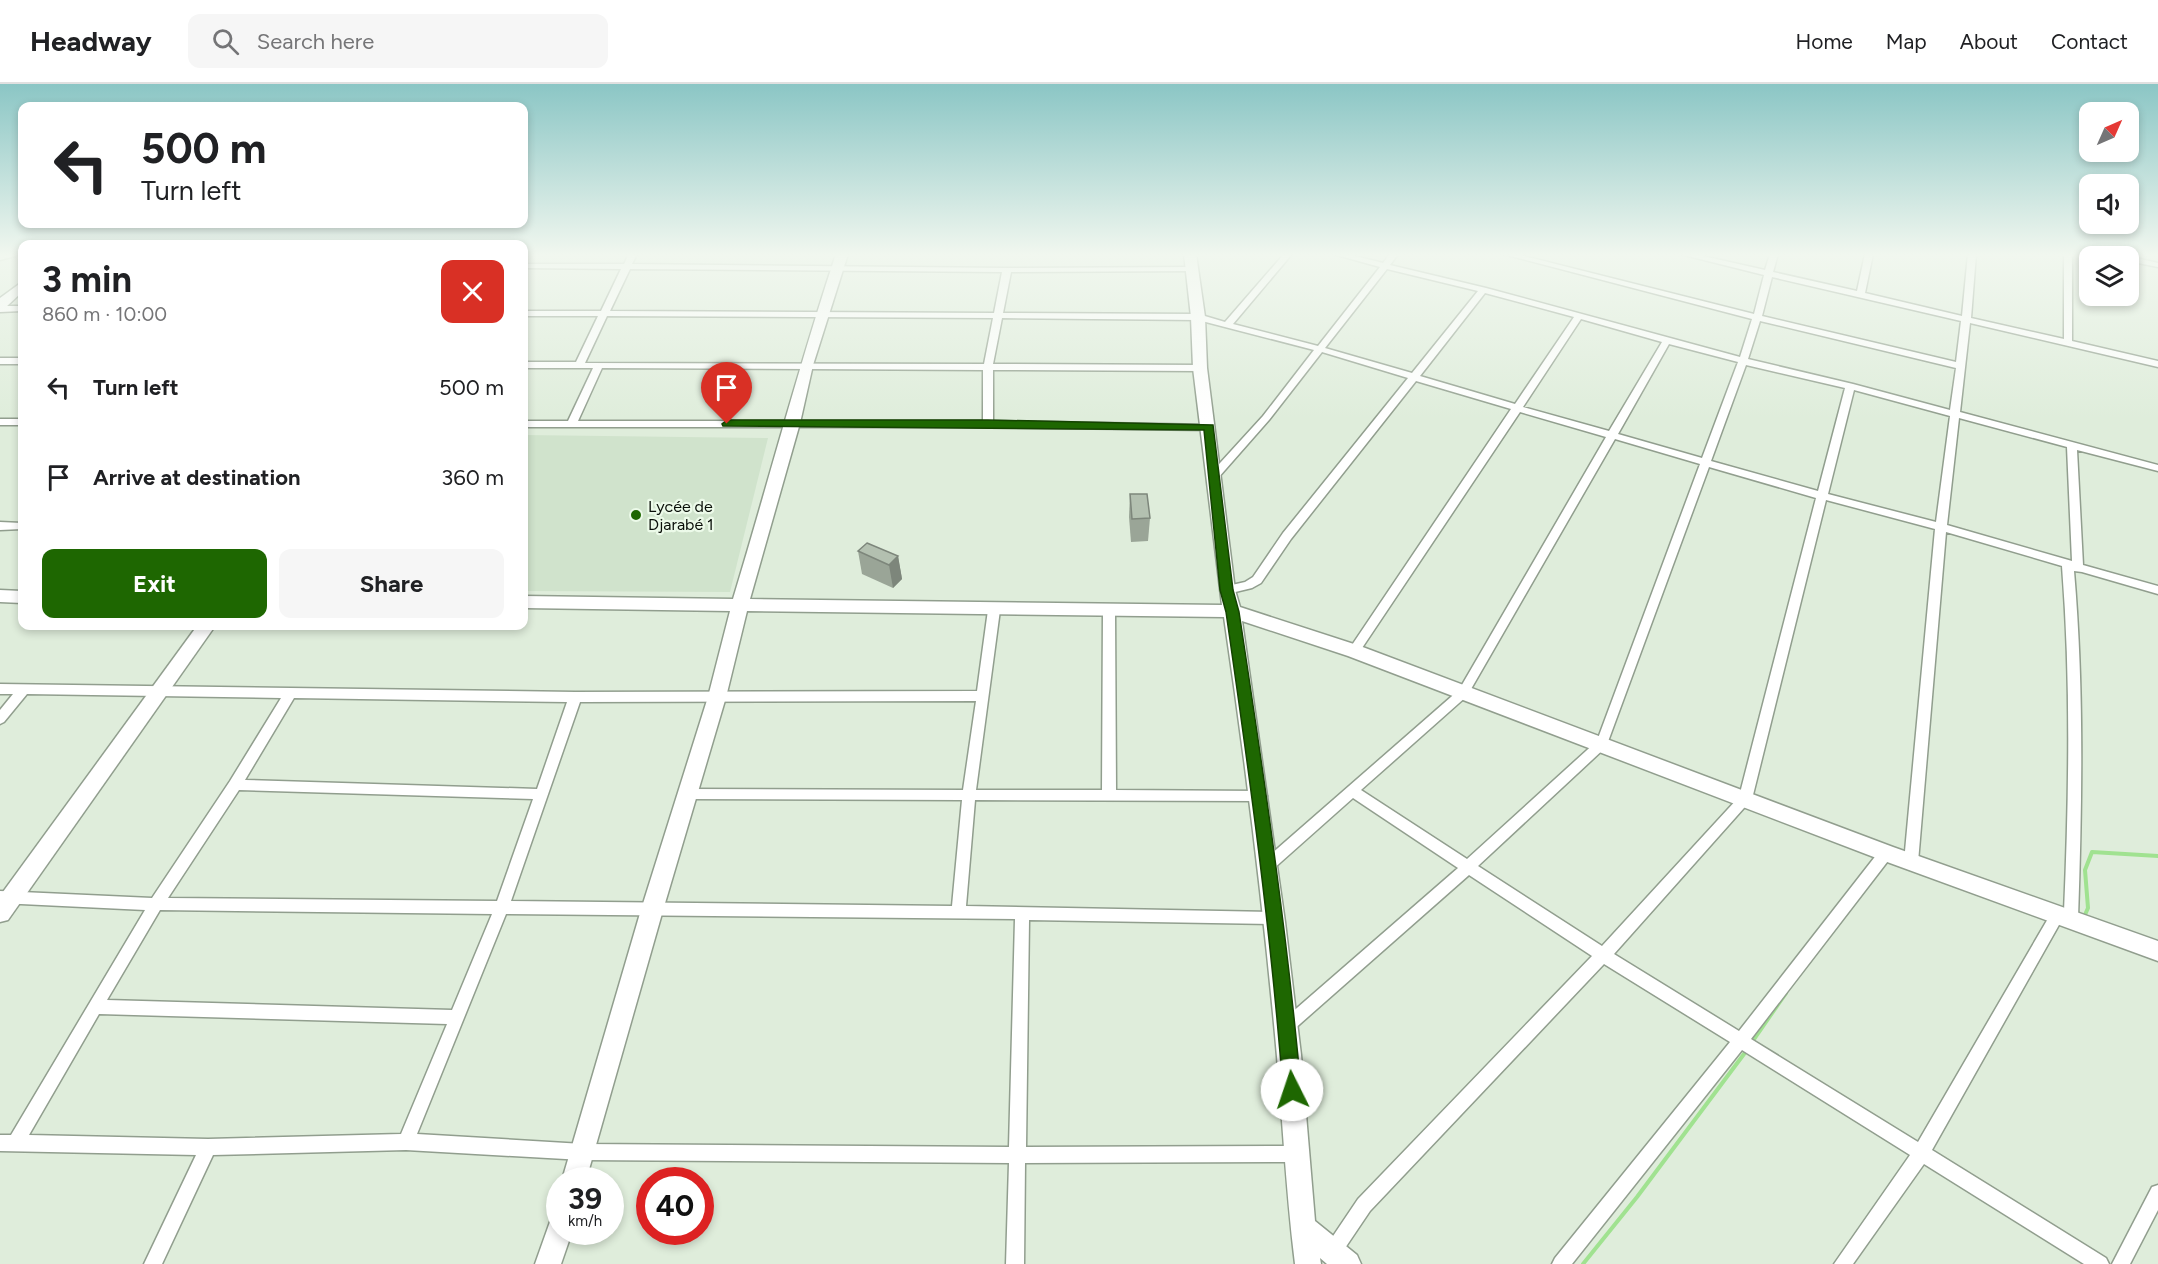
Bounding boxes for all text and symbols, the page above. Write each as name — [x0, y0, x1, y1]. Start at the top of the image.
search box — [188, 14, 608, 68]
text: Headway — [30, 24, 152, 58]
icon: search — [209, 25, 242, 58]
text: Search here — [257, 28, 374, 55]
text: Home — [1796, 29, 1853, 54]
text: Map — [1886, 29, 1927, 54]
text: About — [1960, 29, 2018, 54]
text: Contact — [2051, 29, 2128, 54]
north arrow — [2079, 102, 2139, 162]
map controls — [2079, 102, 2139, 306]
text: 500 m — [141, 123, 266, 174]
icon: left — [42, 126, 120, 204]
text: Turn left — [141, 174, 241, 207]
button: sound — [2079, 174, 2139, 234]
button: layers — [2079, 246, 2139, 306]
text: 3 min — [42, 258, 132, 301]
button: close — [441, 260, 504, 323]
text: 860 m · 10:00 — [42, 302, 167, 326]
pin — [701, 362, 752, 424]
icon: left — [42, 371, 75, 404]
icon: arrive — [710, 371, 743, 404]
text: Turn left — [93, 374, 179, 401]
text: 500 m — [439, 374, 504, 401]
icon: arrive — [42, 461, 75, 494]
text: Arrive at destination — [93, 464, 301, 491]
text: 360 m — [441, 464, 504, 491]
place label: Lycée de Djarabé 1 — [648, 497, 714, 534]
marker: Lycée de Djarabé 1 — [629, 508, 643, 522]
button: Exit — [42, 549, 267, 618]
button: Share — [279, 549, 504, 618]
position arrow — [1260, 1058, 1324, 1122]
speed limit sign: 40 — [636, 1167, 714, 1245]
text: 39 — [568, 1180, 602, 1217]
text: km/h — [568, 1212, 602, 1230]

